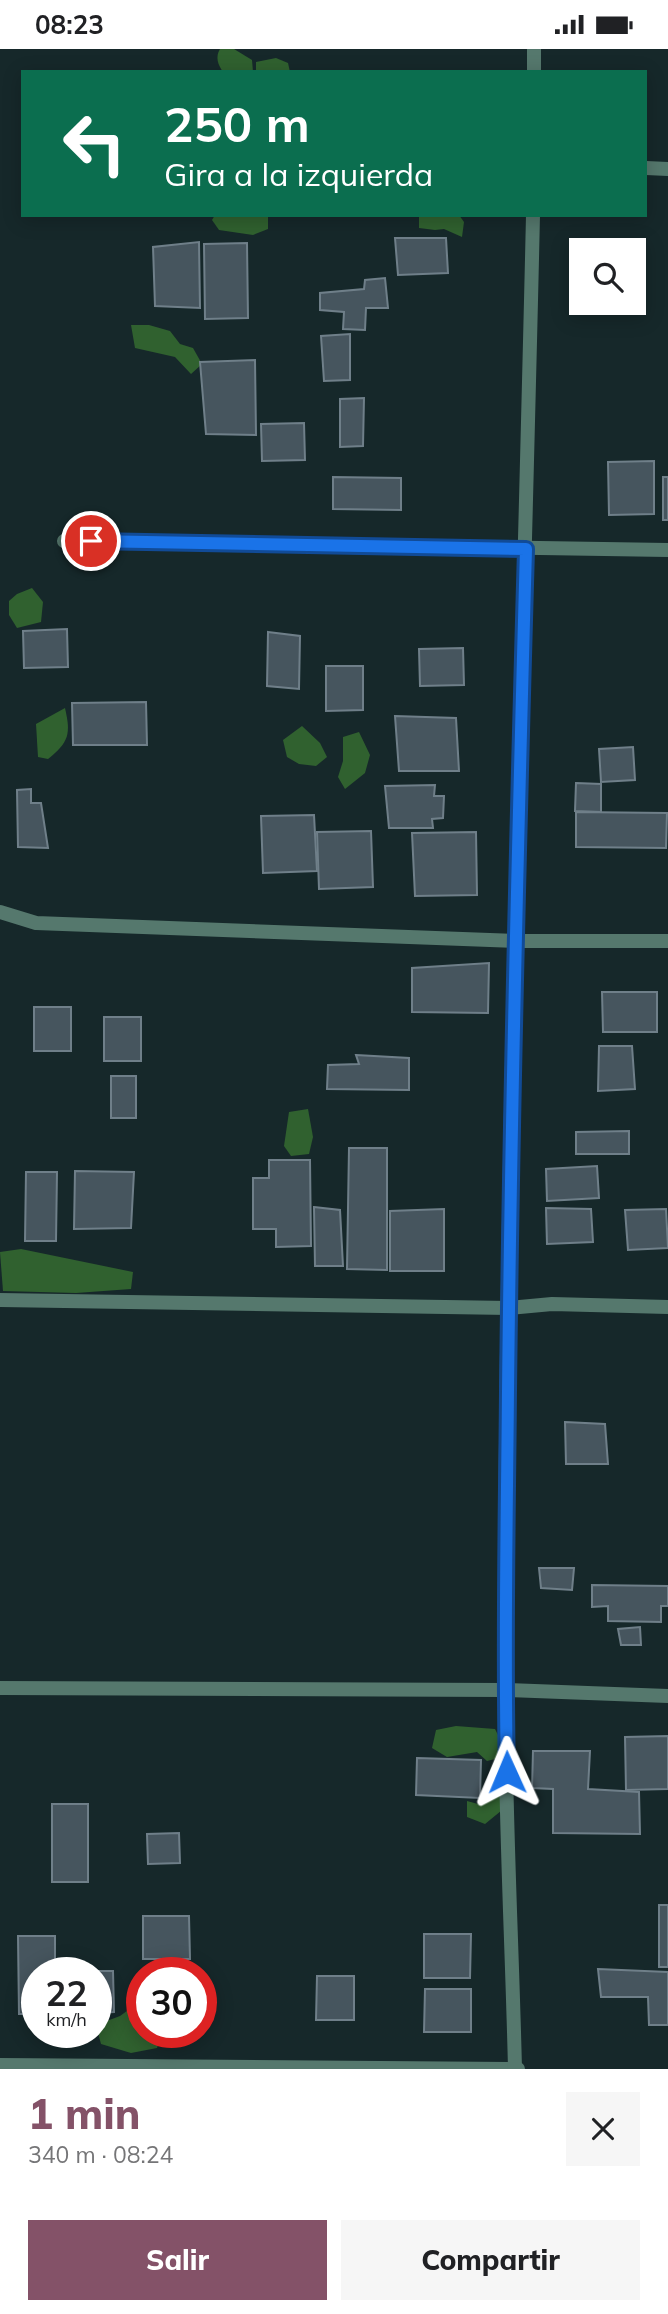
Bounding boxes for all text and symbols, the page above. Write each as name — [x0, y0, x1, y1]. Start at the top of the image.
text: 08:23 — [35, 8, 104, 41]
text: 250 m — [164, 93, 310, 154]
icon: left — [49, 98, 140, 189]
text: Gira a la izquierda — [164, 154, 433, 194]
map controls — [569, 238, 646, 315]
button: search — [569, 238, 646, 315]
pin — [61, 511, 121, 571]
icon: arrive — [72, 522, 110, 560]
position arrow — [470, 1735, 544, 1809]
speed limit sign: 30 — [126, 1957, 217, 2048]
text: 22 — [45, 1971, 88, 2015]
text: km/h — [46, 2008, 87, 2031]
text: 1 min — [28, 2087, 141, 2140]
button: close — [566, 2092, 640, 2166]
text: 340 m · 08:24 — [28, 2140, 173, 2169]
button: Salir — [28, 2220, 327, 2300]
button: Compartir — [341, 2220, 640, 2300]

